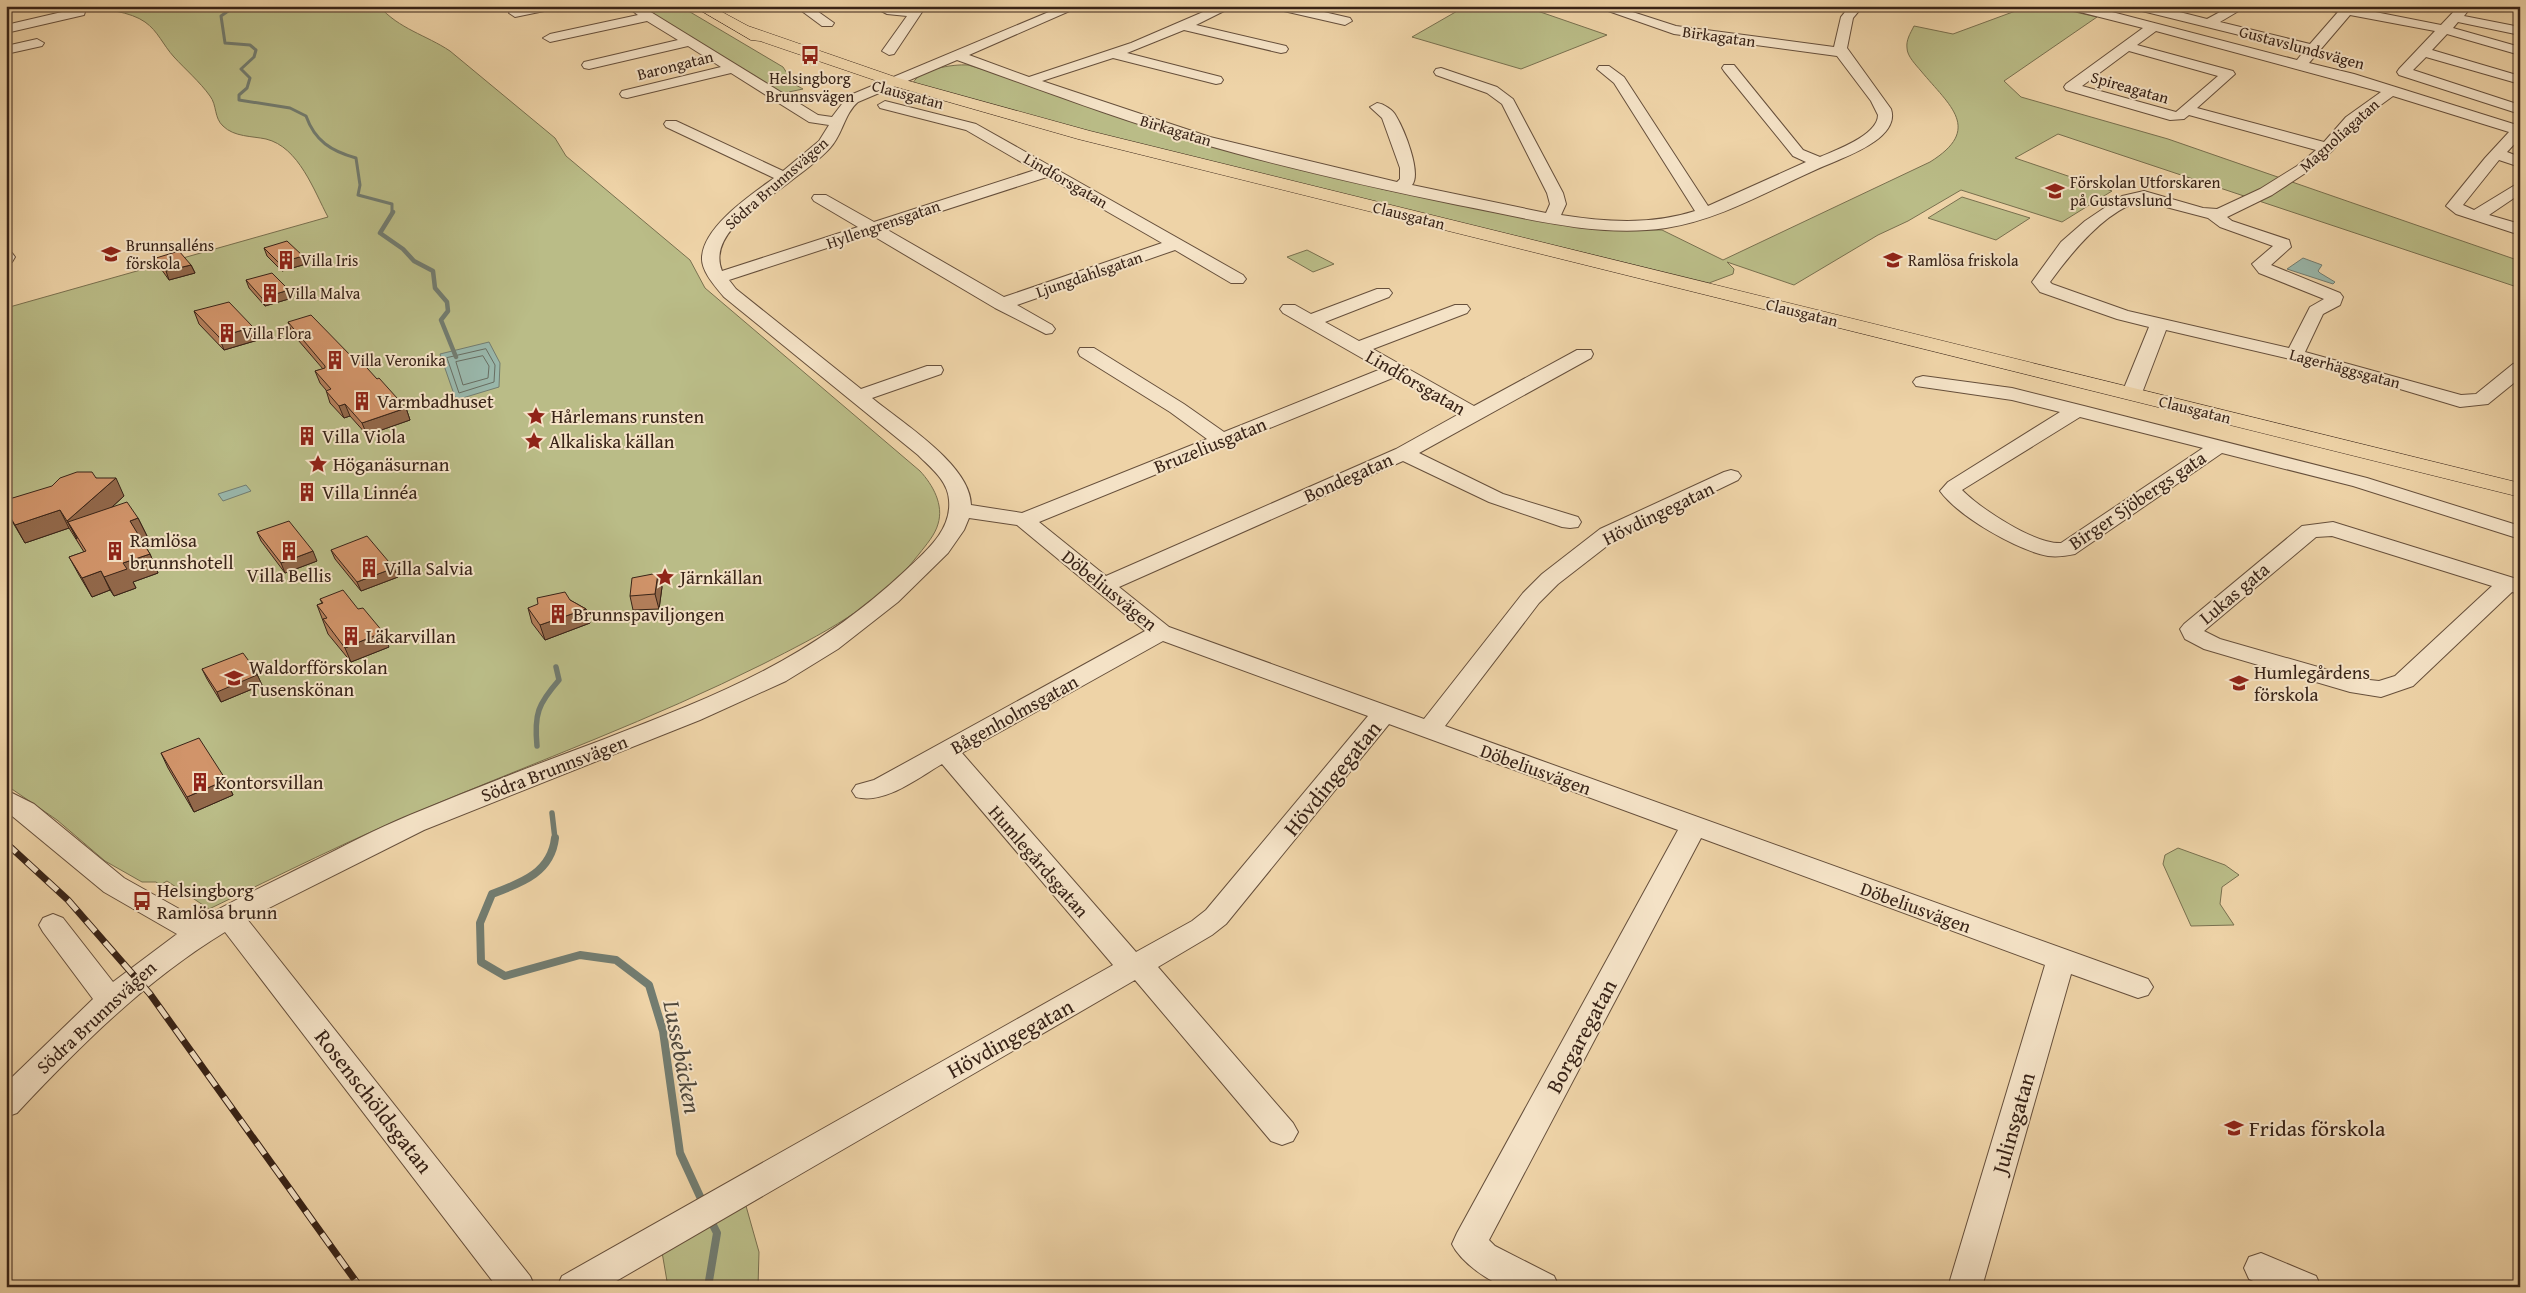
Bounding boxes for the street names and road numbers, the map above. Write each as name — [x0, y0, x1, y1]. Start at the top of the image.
street label: Birkagatan — [1681, 19, 1757, 53]
street label: Gustavslundsvägen — [2237, 19, 2367, 75]
street label: Barongatan — [634, 44, 716, 86]
street label: Spireagatan — [2088, 64, 2172, 110]
street label: Clausgatan — [869, 73, 947, 115]
street label: Magnoliagatan — [2294, 93, 2384, 177]
street label: Birkagatan — [1137, 108, 1215, 152]
street label: Södra Brunnsvägen — [719, 131, 833, 235]
street label: Lindforsgatan — [1019, 146, 1113, 214]
street label: Hyllengrensgatan — [823, 193, 943, 255]
street label: Clausgatan — [1370, 194, 1448, 236]
street label: Ljungdahlsgatan — [1032, 245, 1146, 303]
street label: Clausgatan — [1763, 291, 1841, 333]
street label: Lindforsgatan — [1361, 342, 1472, 422]
street label: Lagerhäggsgatan — [2287, 342, 2403, 394]
street label: Clausgatan — [2156, 388, 2234, 430]
street label: Bruzeliusgatan — [1149, 410, 1271, 480]
street label: Birger Sjöbergs gata — [2063, 444, 2211, 556]
street label: Bondegatan — [1299, 445, 1397, 509]
street label: Hövdingegatan — [1597, 474, 1719, 552]
street label: Döbeliusvägen — [1056, 543, 1164, 638]
street label: Lukas gata — [2193, 555, 2275, 631]
street label: Bågenholmsgatan — [945, 667, 1083, 761]
street label: Hövdingegatan — [1275, 713, 1389, 843]
street label: Södra Brunnsvägen — [477, 727, 632, 809]
street label: Döbeliusvägen — [1477, 736, 1596, 802]
street label: Humlegårdsgatan — [982, 799, 1096, 924]
street label: Döbeliusvägen — [1857, 874, 1976, 940]
street label: Södra Brunnsvägen — [30, 954, 163, 1080]
street label: Borgaregatan — [1538, 973, 1625, 1099]
street label: Hövdingegatan — [941, 990, 1080, 1086]
street label: Rosenschöldsgatan — [307, 1022, 441, 1181]
street label: Julinsgatan — [1982, 1068, 2043, 1180]

